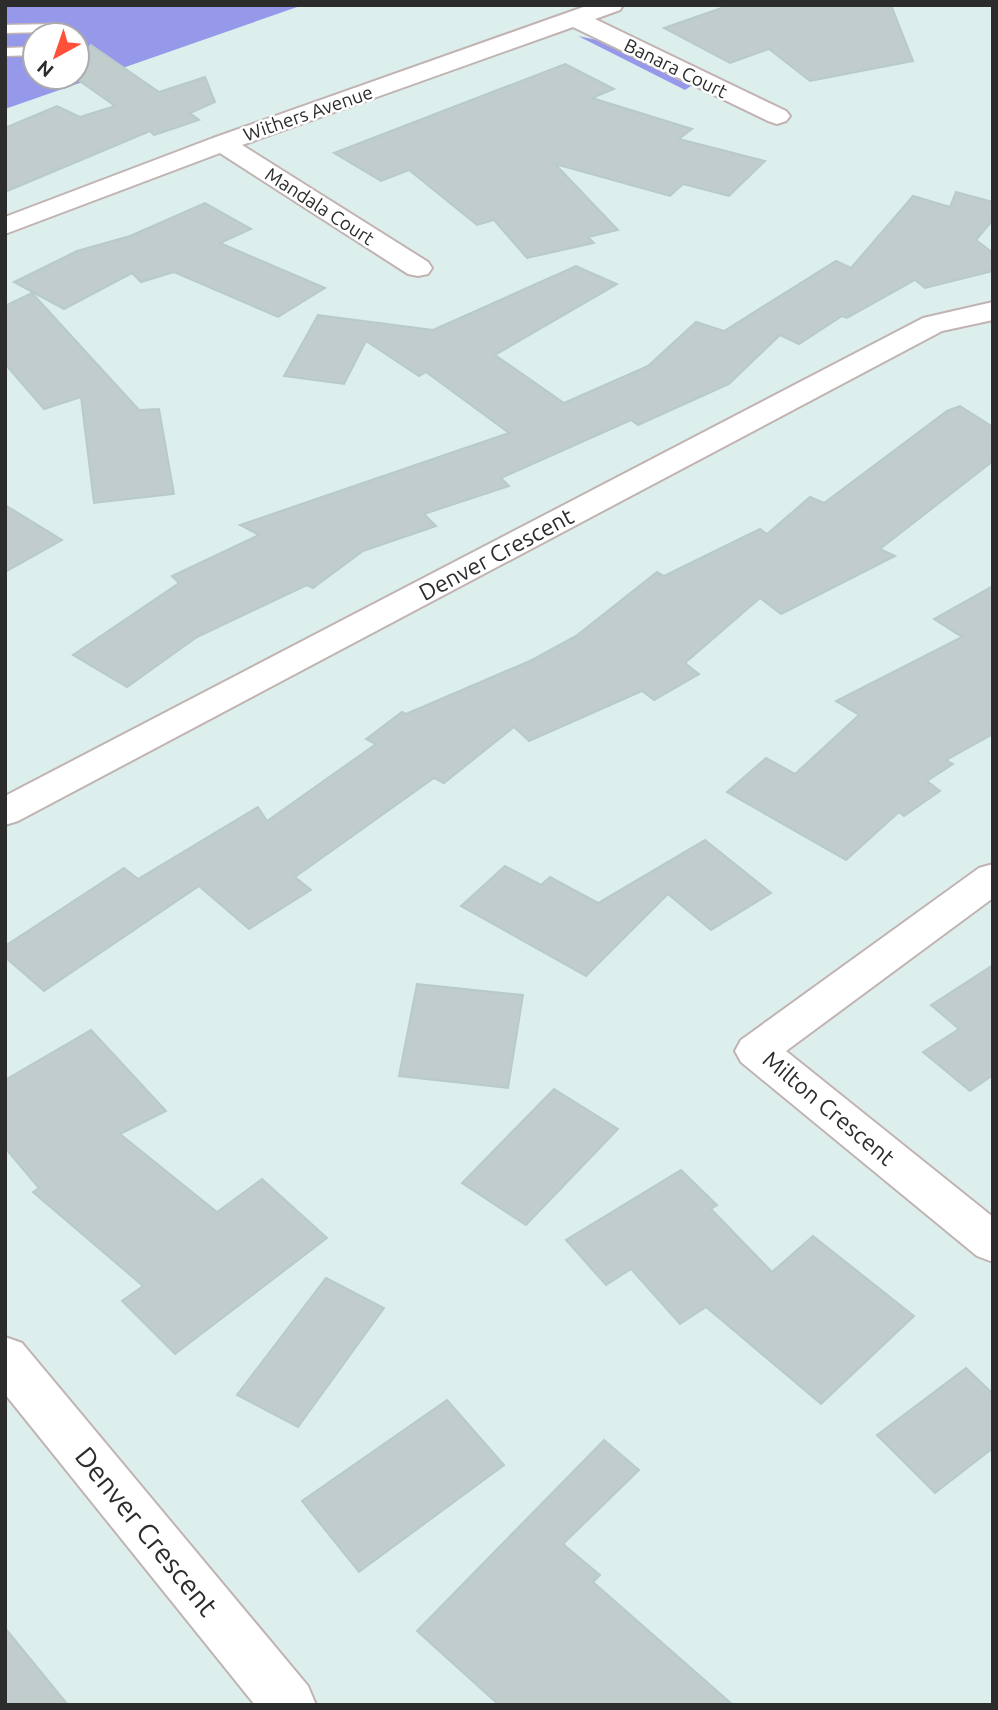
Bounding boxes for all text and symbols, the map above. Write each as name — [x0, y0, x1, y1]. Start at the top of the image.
north arrow — [21, 21, 91, 91]
street label: Banara Court — [621, 34, 732, 103]
text: N — [33, 56, 58, 82]
street label: Withers Avenue — [241, 81, 375, 145]
street label: Mandala Court — [261, 163, 379, 250]
street label: Denver Crescent — [415, 503, 577, 605]
street label: Milton Crescent — [758, 1046, 900, 1170]
street label: Denver Crescent — [70, 1440, 224, 1622]

